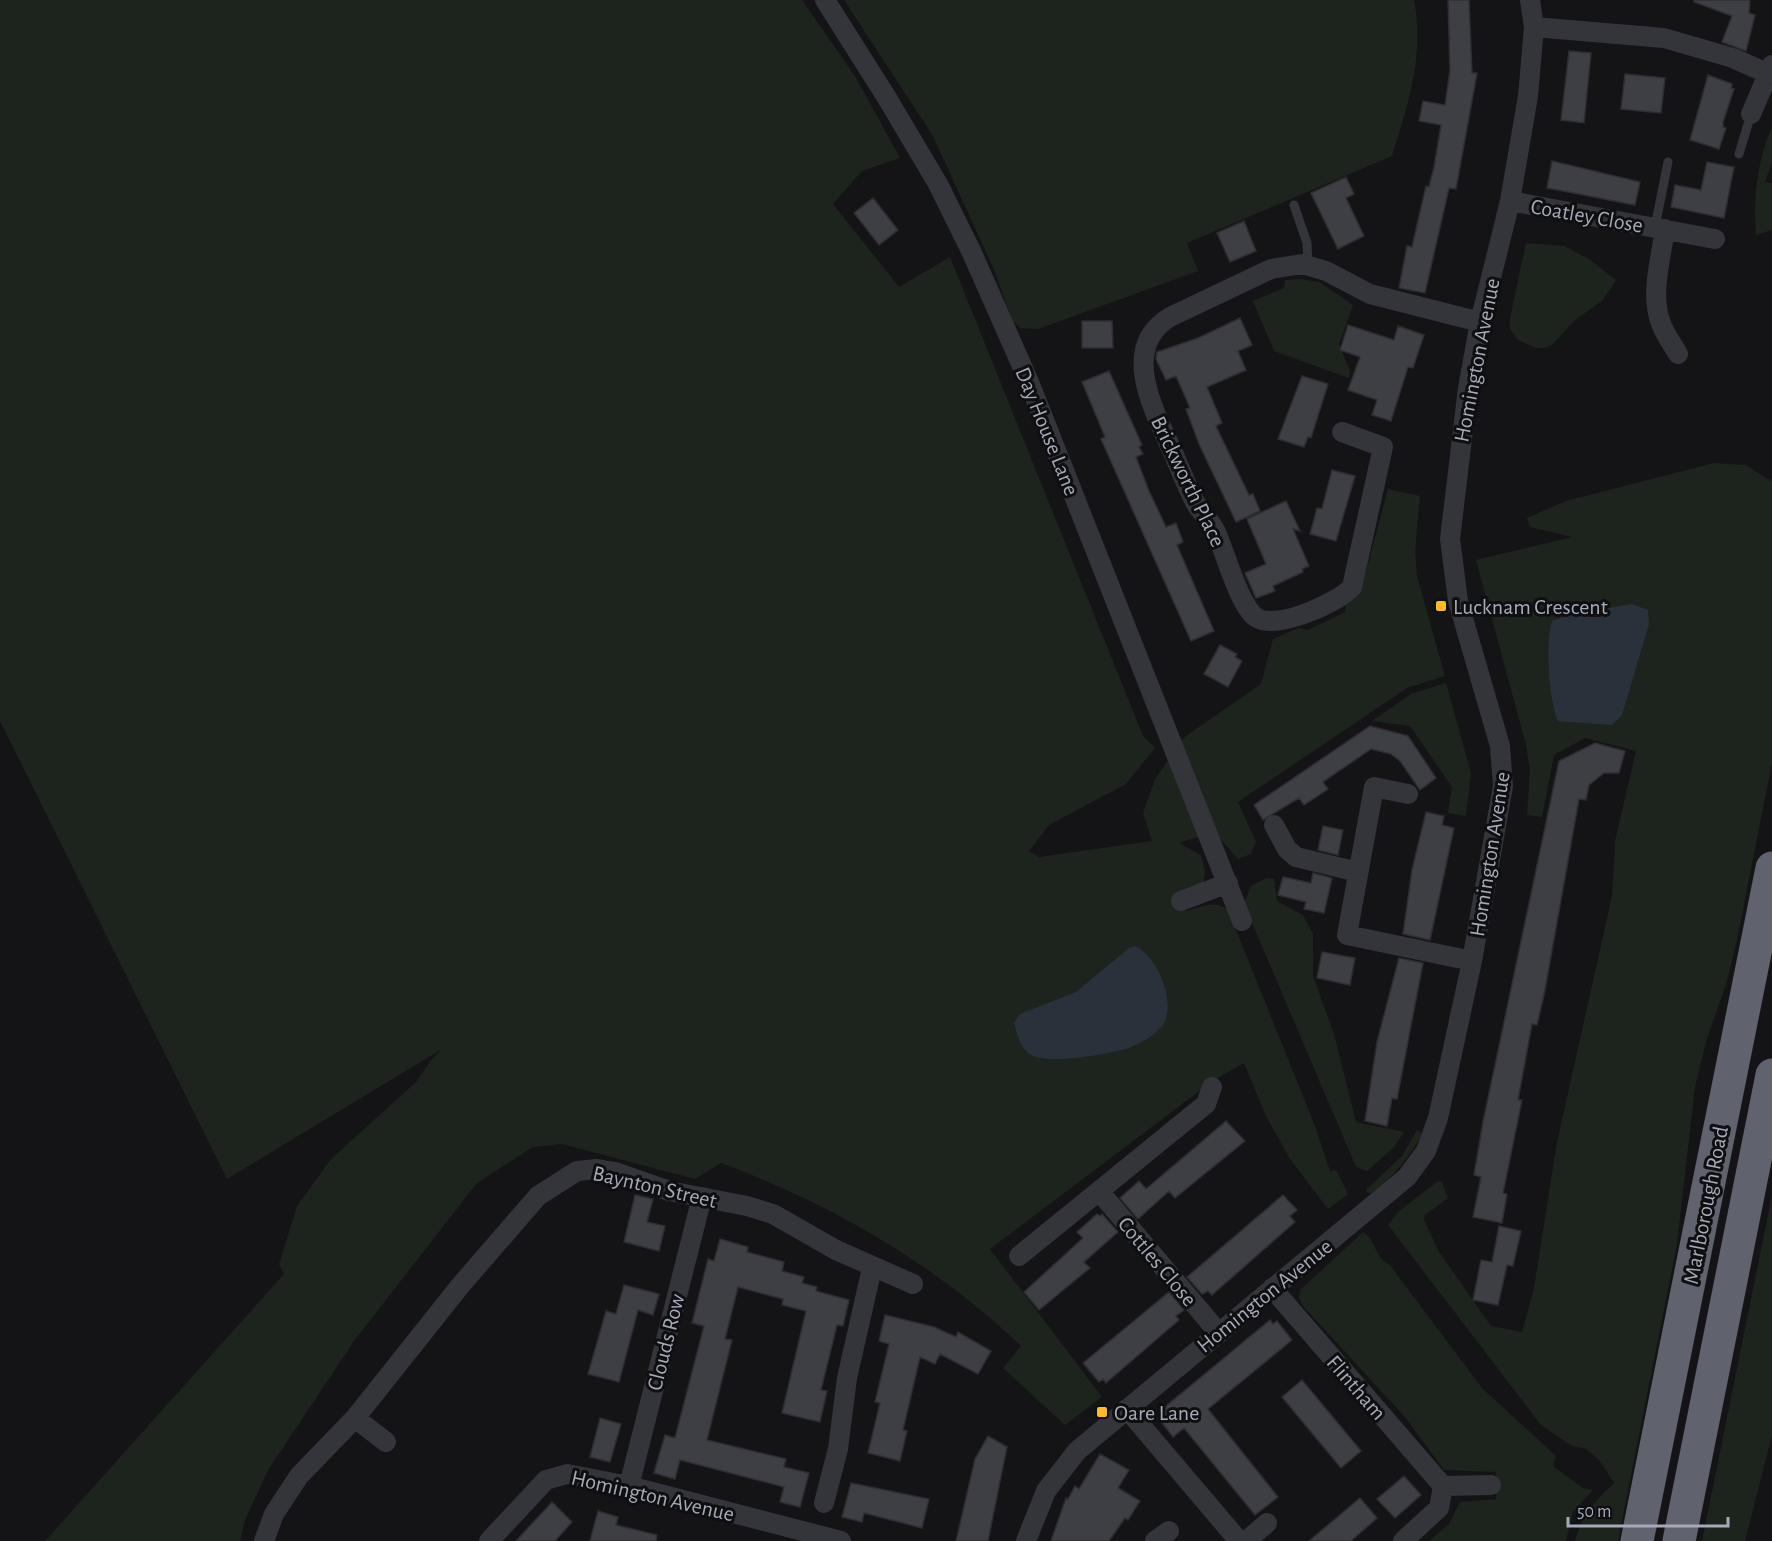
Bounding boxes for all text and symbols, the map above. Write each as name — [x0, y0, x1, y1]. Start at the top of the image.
street label: Coatley Close — [1529, 195, 1645, 237]
street label: Homington Avenue — [1450, 276, 1504, 444]
street label: Day House Lane — [1011, 364, 1083, 499]
street label: Brickworth Place — [1147, 413, 1229, 550]
place label: Lucknam Crescent — [1453, 596, 1608, 618]
marker: Lucknam Crescent — [1434, 599, 1448, 613]
street label: Homington Avenue — [1466, 770, 1514, 938]
street label: Marlborough Road — [1680, 1124, 1732, 1286]
street label: Baynton Street — [591, 1162, 719, 1212]
street label: Cottles Close — [1114, 1213, 1201, 1311]
street label: Homington Avenue — [1193, 1235, 1336, 1357]
street label: Clouds Row — [643, 1291, 689, 1393]
street label: Flintham — [1322, 1351, 1390, 1424]
place label: Oare Lane — [1114, 1402, 1199, 1424]
marker: Oare Lane — [1095, 1405, 1109, 1419]
street label: Homington Avenue — [569, 1467, 736, 1525]
scale bar — [1568, 1490, 1728, 1528]
text: 50 m — [1577, 1503, 1611, 1521]

